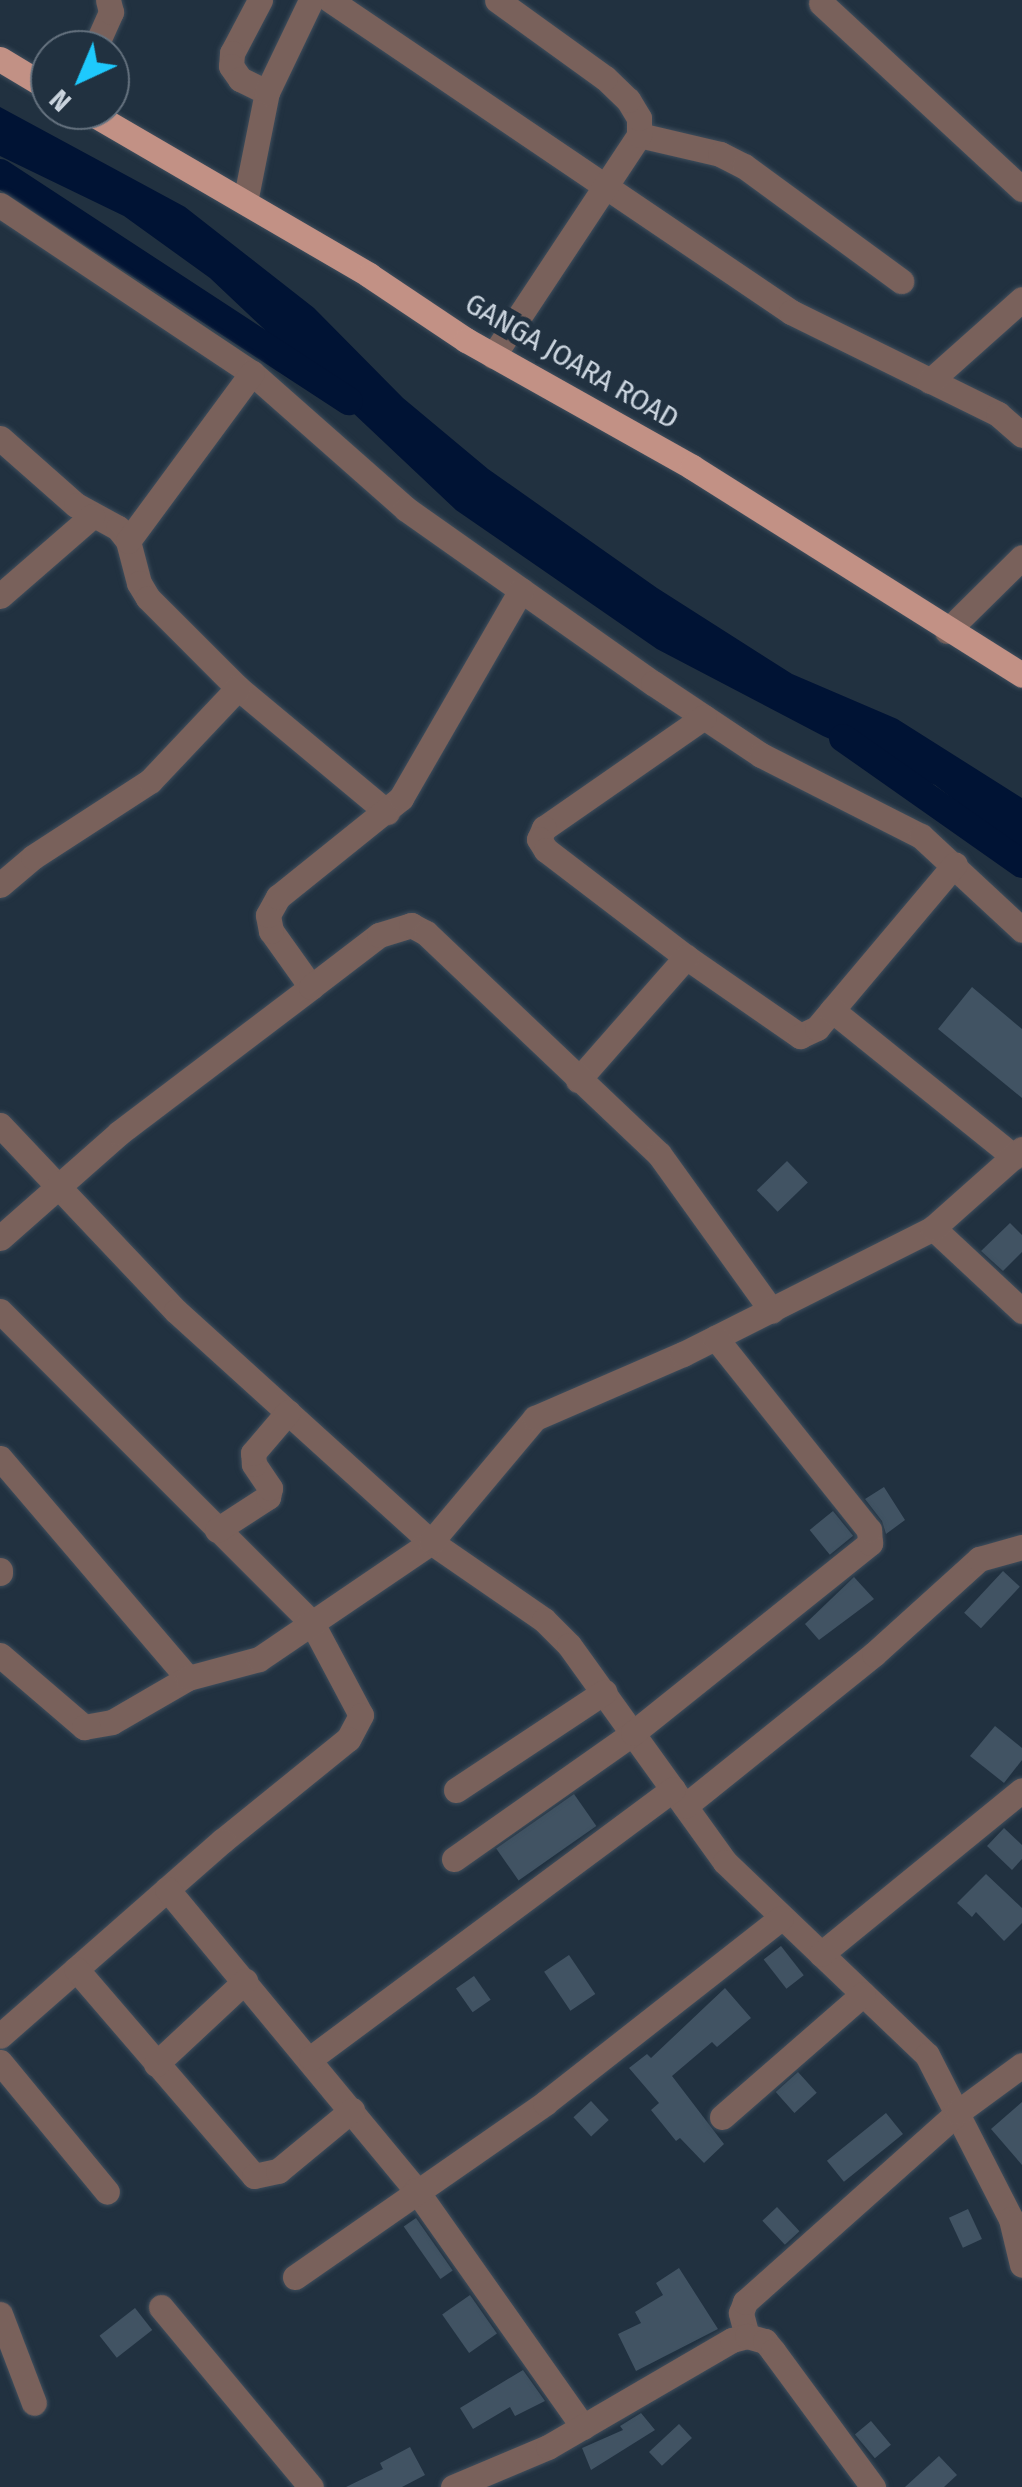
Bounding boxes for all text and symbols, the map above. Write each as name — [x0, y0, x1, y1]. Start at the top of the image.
north arrow — [30, 30, 130, 130]
text: N — [43, 83, 78, 118]
street label: GANGA JOARA ROAD — [459, 285, 685, 437]

